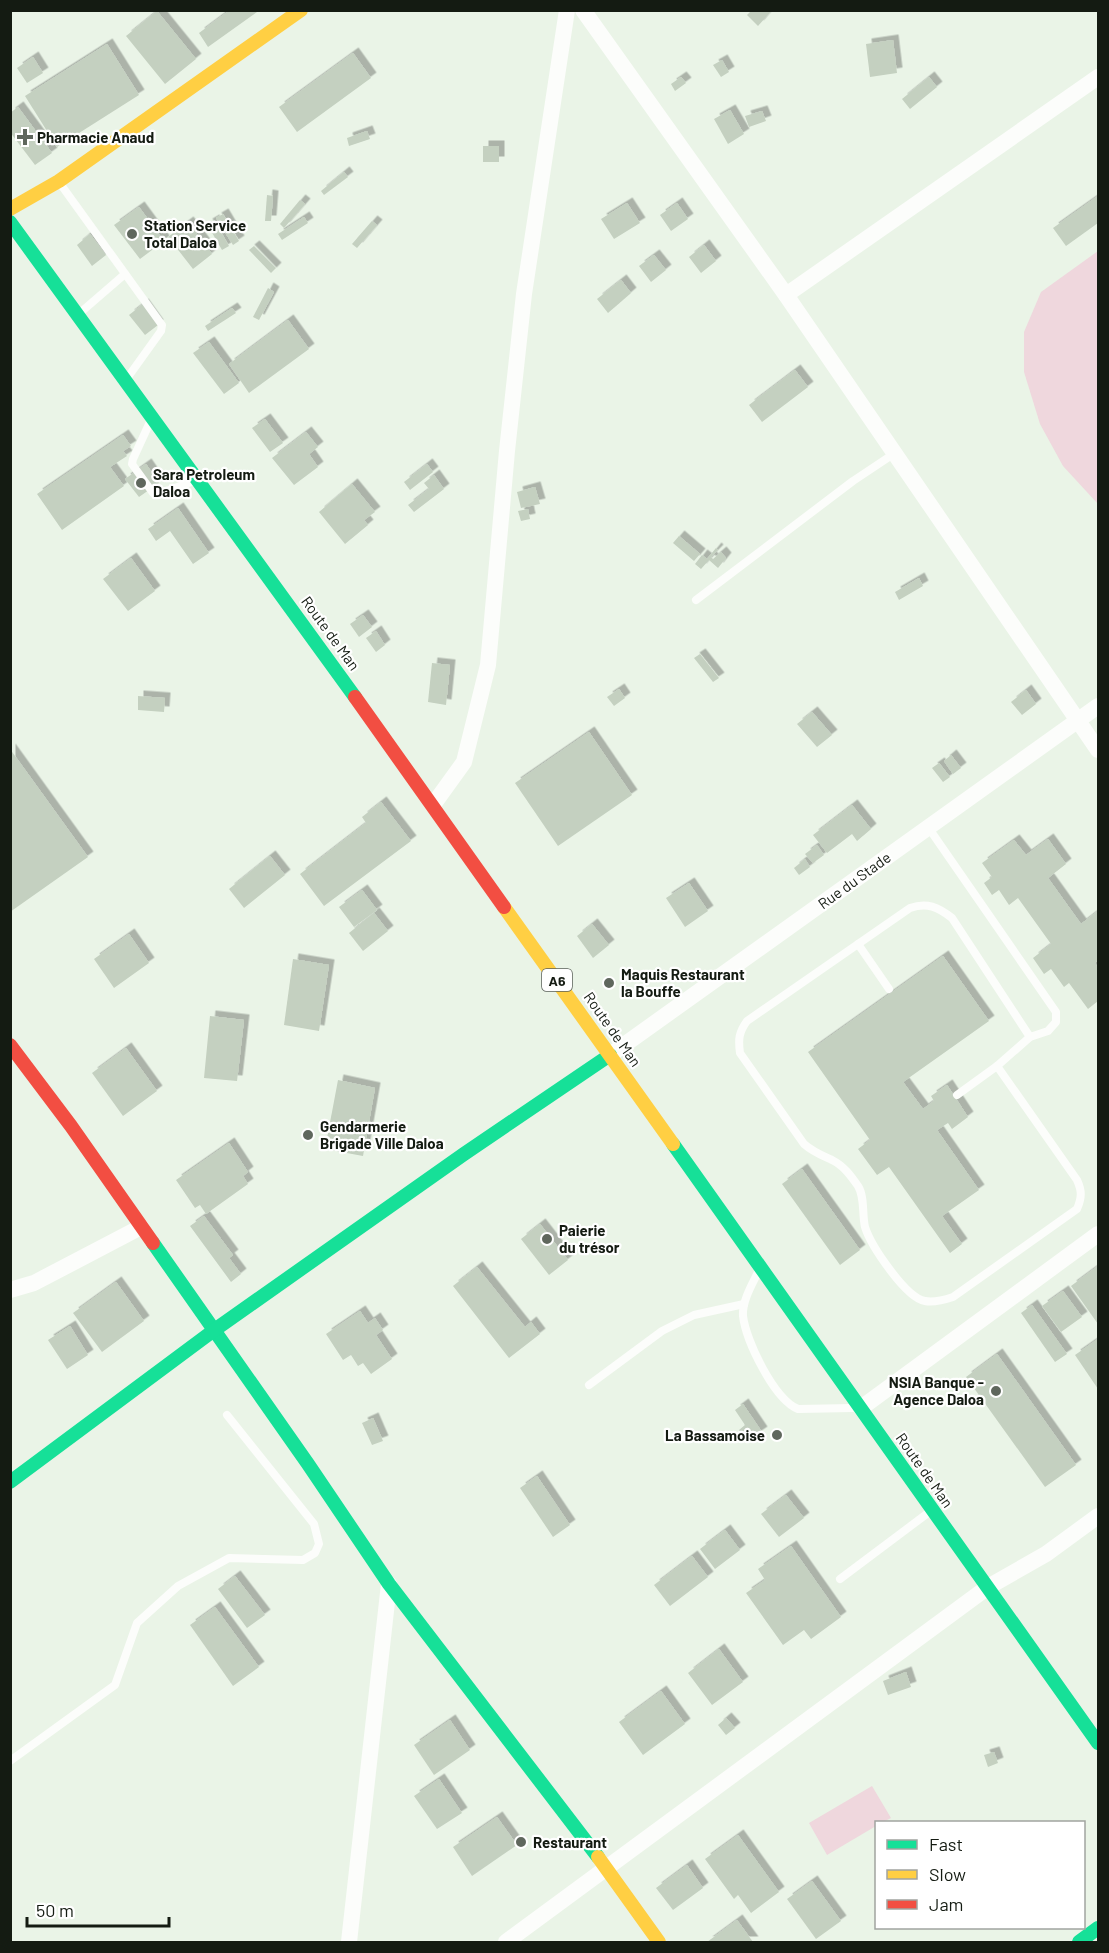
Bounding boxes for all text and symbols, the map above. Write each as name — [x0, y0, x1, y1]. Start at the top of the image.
place label: Pharmacie Anaud — [37, 128, 154, 146]
marker: Pharmacie Anaud — [18, 130, 32, 144]
place label: Station Service Total Daloa — [144, 216, 246, 251]
marker: Station Service Total Daloa — [125, 227, 139, 241]
place label: Sara Petroleum Daloa — [153, 465, 255, 500]
marker: Sara Petroleum Daloa — [134, 476, 148, 490]
street label: Route de Man — [298, 592, 364, 674]
street label: Rue du Stade — [814, 848, 894, 912]
place label: Maquis Restaurant la Bouffe — [621, 965, 745, 1000]
road number: A6 — [542, 969, 572, 991]
marker: Maquis Restaurant la Bouffe — [602, 976, 616, 990]
street label: Route de Man — [581, 988, 645, 1070]
place label: Gendarmerie Brigade Ville Daloa — [320, 1117, 444, 1152]
marker: Gendarmerie Brigade Ville Daloa — [301, 1128, 315, 1142]
place label: Paierie du trésor — [559, 1221, 620, 1256]
marker: Paierie du trésor — [540, 1232, 554, 1246]
place label: NSIA Banque - Agence Daloa — [889, 1373, 984, 1408]
marker: NSIA Banque - Agence Daloa — [989, 1384, 1003, 1398]
place label: La Bassamoise — [665, 1426, 765, 1444]
marker: La Bassamoise — [770, 1428, 784, 1442]
street label: Route de Man — [893, 1429, 957, 1511]
legend — [875, 1821, 1085, 1929]
place label: Restaurant — [533, 1833, 607, 1851]
text: Fast — [929, 1833, 963, 1855]
marker: Restaurant — [514, 1835, 528, 1849]
text: Slow — [929, 1863, 966, 1885]
scale bar — [27, 1890, 170, 1928]
text: Jam — [929, 1893, 963, 1915]
text: 50 m — [36, 1899, 74, 1921]

